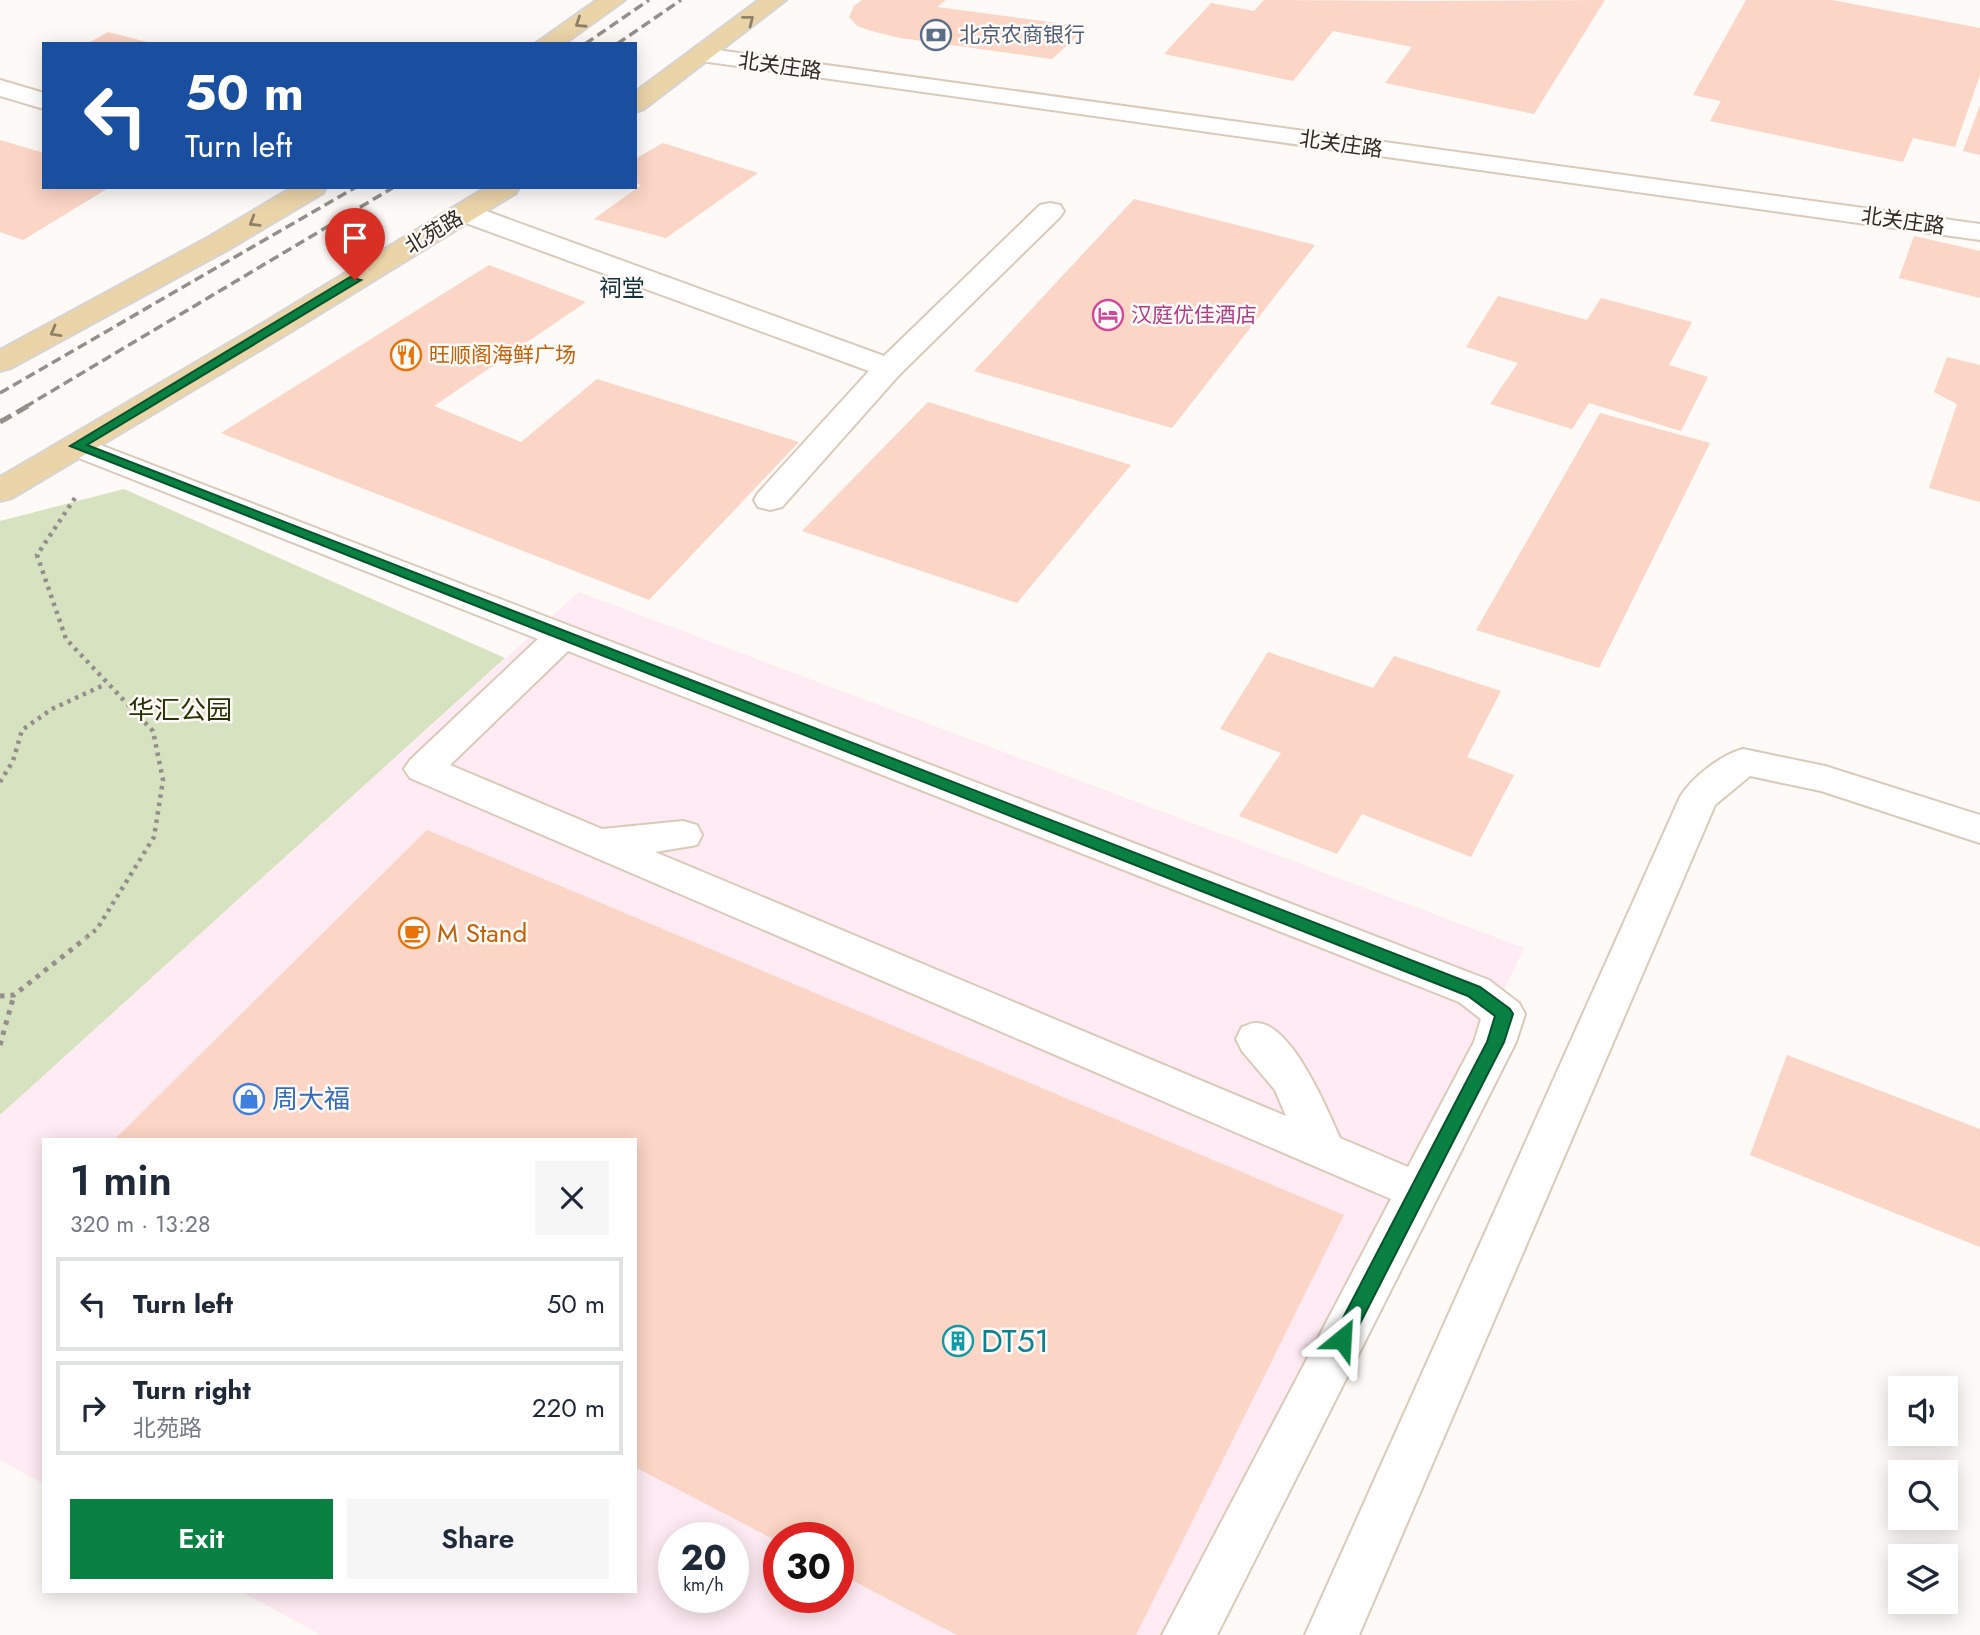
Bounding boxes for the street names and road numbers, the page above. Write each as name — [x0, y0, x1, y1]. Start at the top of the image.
street label: 北关庄路 — [736, 45, 824, 87]
street label: 北关庄路 — [1297, 123, 1385, 165]
street label: 北关庄路 — [1859, 200, 1947, 242]
street label: 北苑路 — [399, 203, 469, 261]

